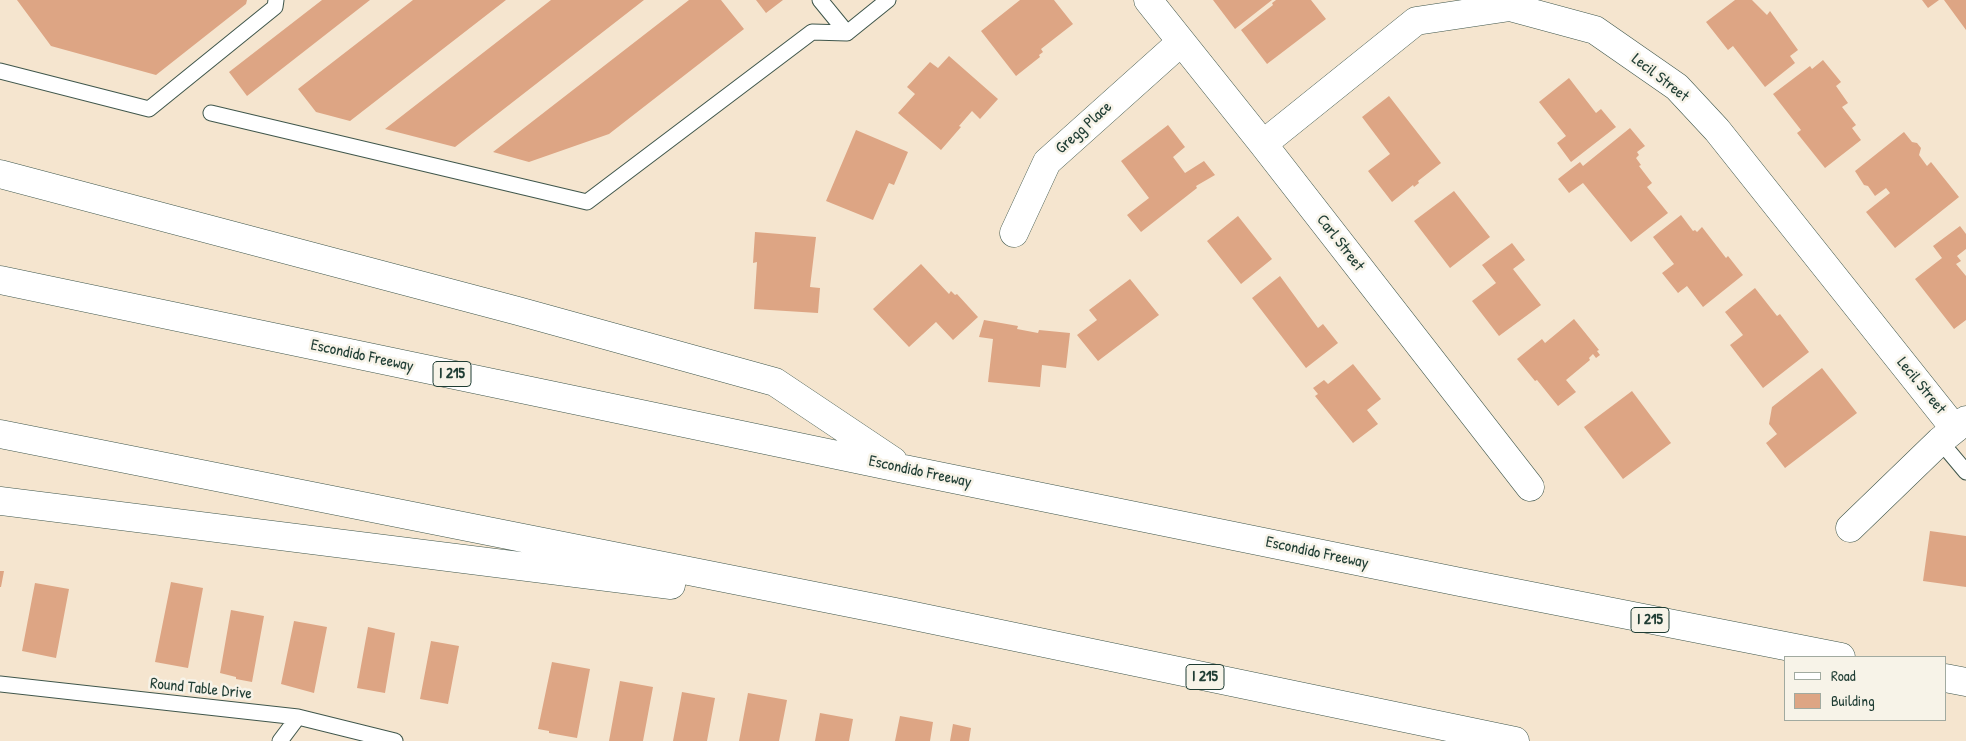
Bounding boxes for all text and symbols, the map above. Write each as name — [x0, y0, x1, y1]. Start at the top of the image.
street label: Lecil Street — [1628, 50, 1692, 106]
street label: Gregg Place — [1052, 98, 1116, 158]
street label: Carl Street — [1312, 211, 1368, 275]
street label: Escondido Freeway — [309, 336, 415, 376]
street label: Lecil Street — [1892, 354, 1950, 418]
road number: I 215 — [433, 362, 471, 386]
street label: Escondido Freeway — [867, 452, 973, 492]
street label: Escondido Freeway — [1264, 533, 1370, 573]
road number: I 215 — [1631, 608, 1669, 632]
legend — [1784, 656, 1946, 721]
road number: I 215 — [1186, 664, 1224, 690]
text: Road — [1831, 665, 1856, 686]
street label: Round Table Drive — [149, 674, 253, 704]
text: Building — [1831, 690, 1875, 711]

